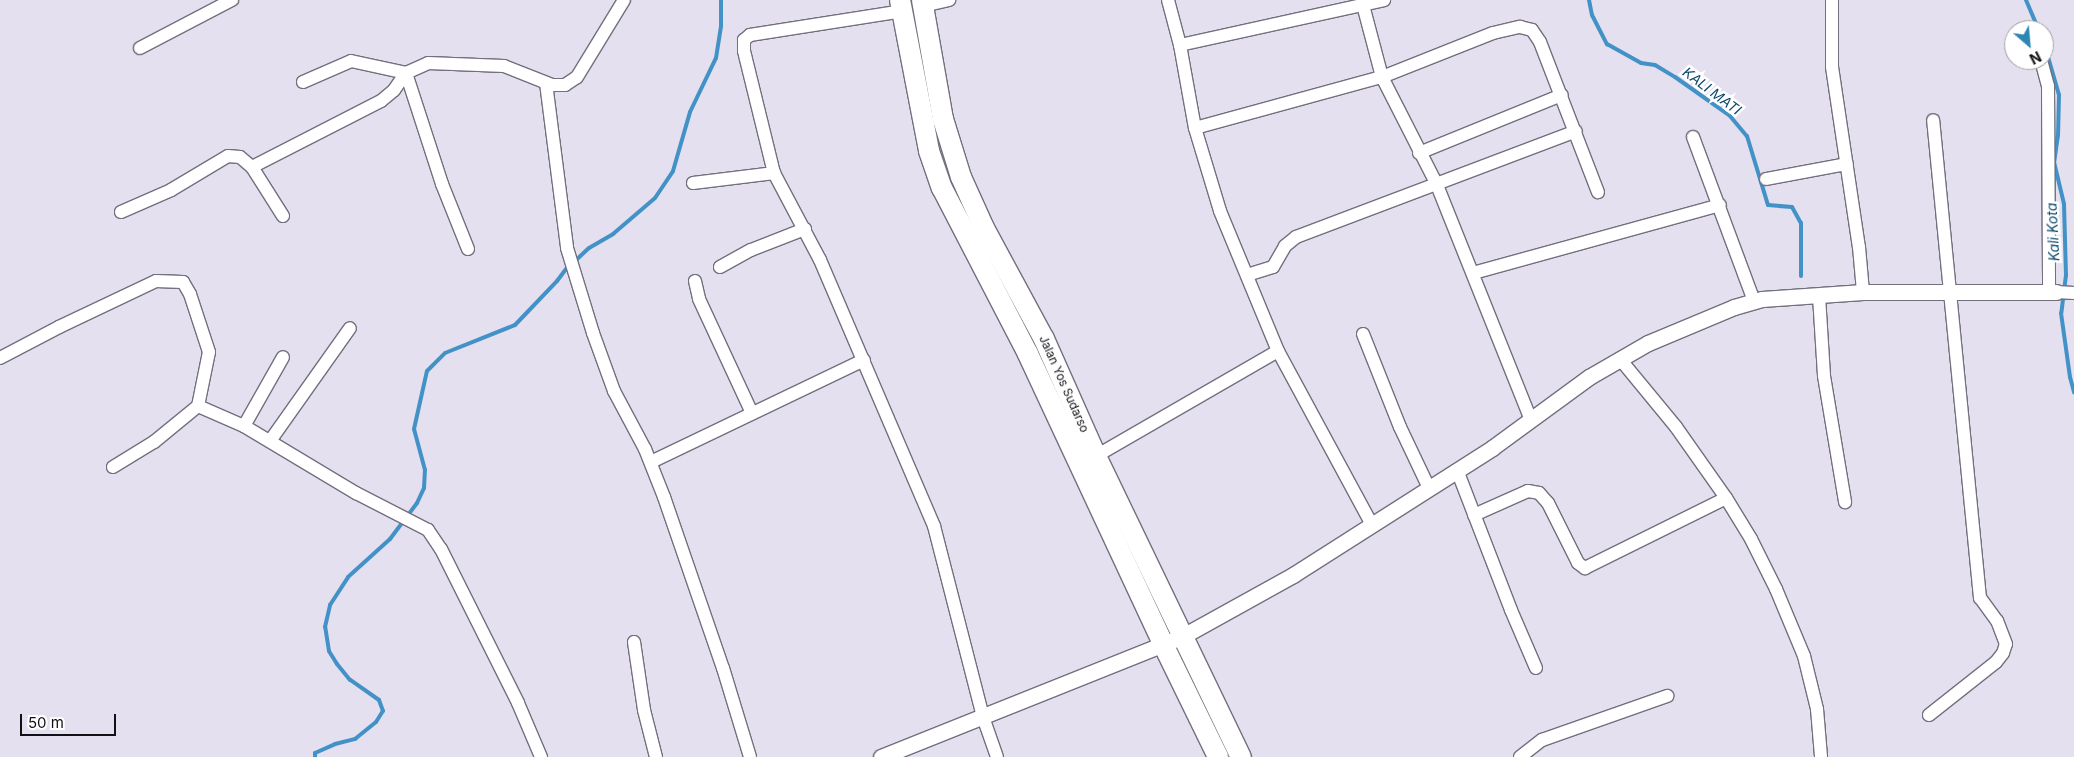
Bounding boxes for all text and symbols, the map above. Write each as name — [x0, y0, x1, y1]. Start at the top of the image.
north arrow — [2004, 20, 2054, 70]
text: N — [2027, 48, 2044, 68]
water label: KALI MATI — [1680, 64, 1744, 118]
water label: Kali Kota — [2043, 202, 2063, 262]
street label: Jalan Yos Sudarso — [1036, 333, 1092, 435]
scale bar — [22, 704, 119, 736]
text: 50 m — [28, 713, 64, 732]

